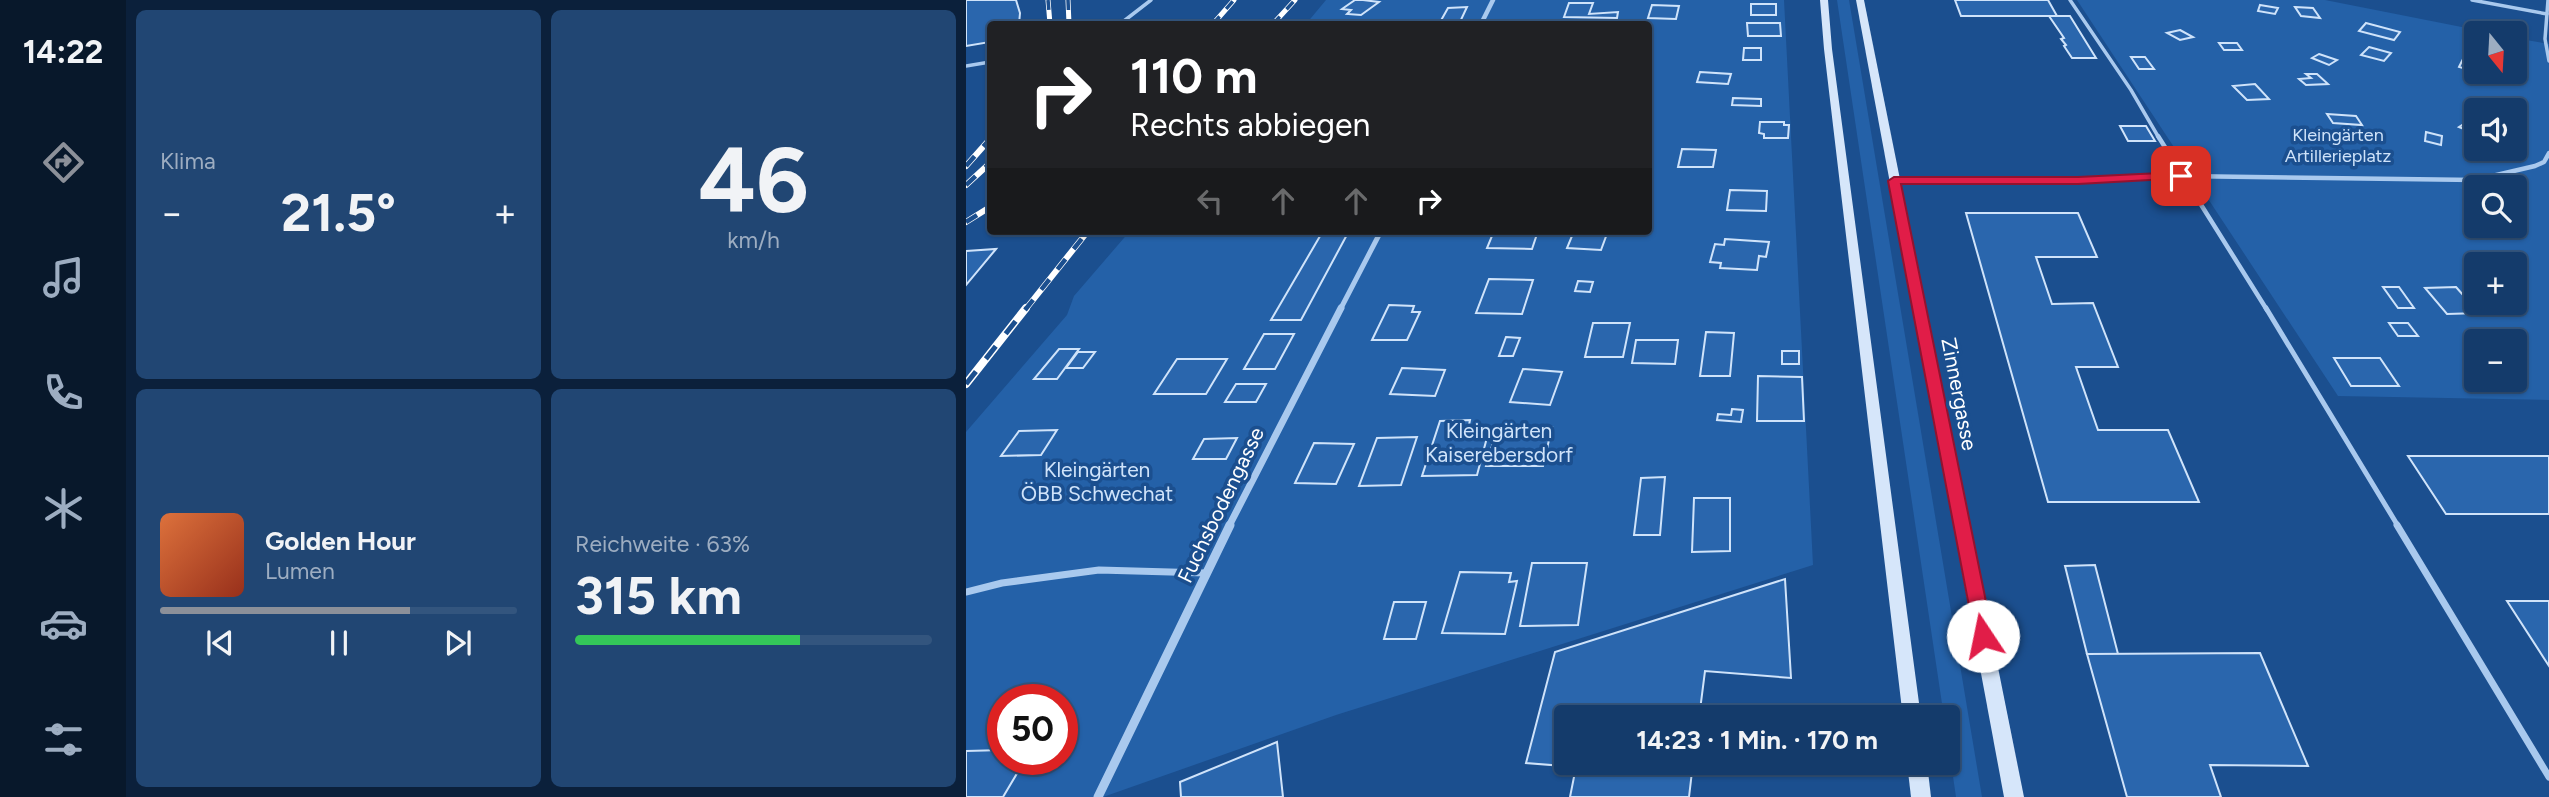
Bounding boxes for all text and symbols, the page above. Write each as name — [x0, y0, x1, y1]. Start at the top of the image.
north arrow — [2464, 21, 2527, 84]
map controls — [2464, 21, 2527, 392]
text: 14:22 — [23, 33, 103, 71]
text: 110 m — [1130, 46, 1258, 105]
icon: right — [1015, 49, 1106, 140]
button: sound — [2464, 98, 2527, 161]
text: Rechts abbiegen — [1130, 106, 1370, 144]
park label: Kleingärten Artillerieplatz — [2285, 124, 2391, 167]
text: 46 — [698, 126, 809, 235]
icon: directions — [39, 138, 88, 187]
pin — [2151, 146, 2211, 206]
text: Klima — [160, 147, 216, 175]
icon: arrive — [2162, 157, 2200, 195]
button: search — [2464, 175, 2527, 238]
text: 21.5° — [281, 182, 396, 244]
icon: left — [1191, 182, 1229, 220]
icon: ahead — [1264, 182, 1302, 220]
icon: ahead — [1337, 182, 1375, 220]
icon: right — [1410, 182, 1448, 220]
text: − — [160, 190, 184, 236]
text: + — [493, 190, 517, 236]
text: km/h — [727, 226, 780, 254]
button: + — [2464, 252, 2527, 315]
icon: music — [39, 253, 88, 302]
button: − — [2464, 329, 2527, 392]
street label: Zinnergasse — [1936, 335, 1983, 452]
icon: phone — [39, 368, 88, 417]
park label: Kleingärten Kaiserebersdorf — [1425, 418, 1573, 467]
street label: Fuchsbodengasse — [1172, 423, 1269, 587]
park label: Kleingärten ÖBB Schwechat — [1021, 457, 1173, 506]
icon: climate — [39, 484, 88, 533]
text: Golden Hour — [265, 525, 416, 557]
text: Reichweite · 63% — [575, 530, 750, 558]
text: Lumen — [265, 557, 335, 585]
text: 315 km — [575, 565, 742, 627]
icon: car — [39, 599, 88, 648]
position arrow — [1946, 599, 2020, 673]
icon: previous — [201, 624, 239, 662]
icon: pause — [320, 624, 358, 662]
icon: next — [439, 624, 477, 662]
speed limit sign: 50 — [987, 684, 1078, 775]
icon: filters — [39, 715, 88, 764]
text: 14:23 · 1 Min. · 170 m — [1636, 724, 1878, 756]

